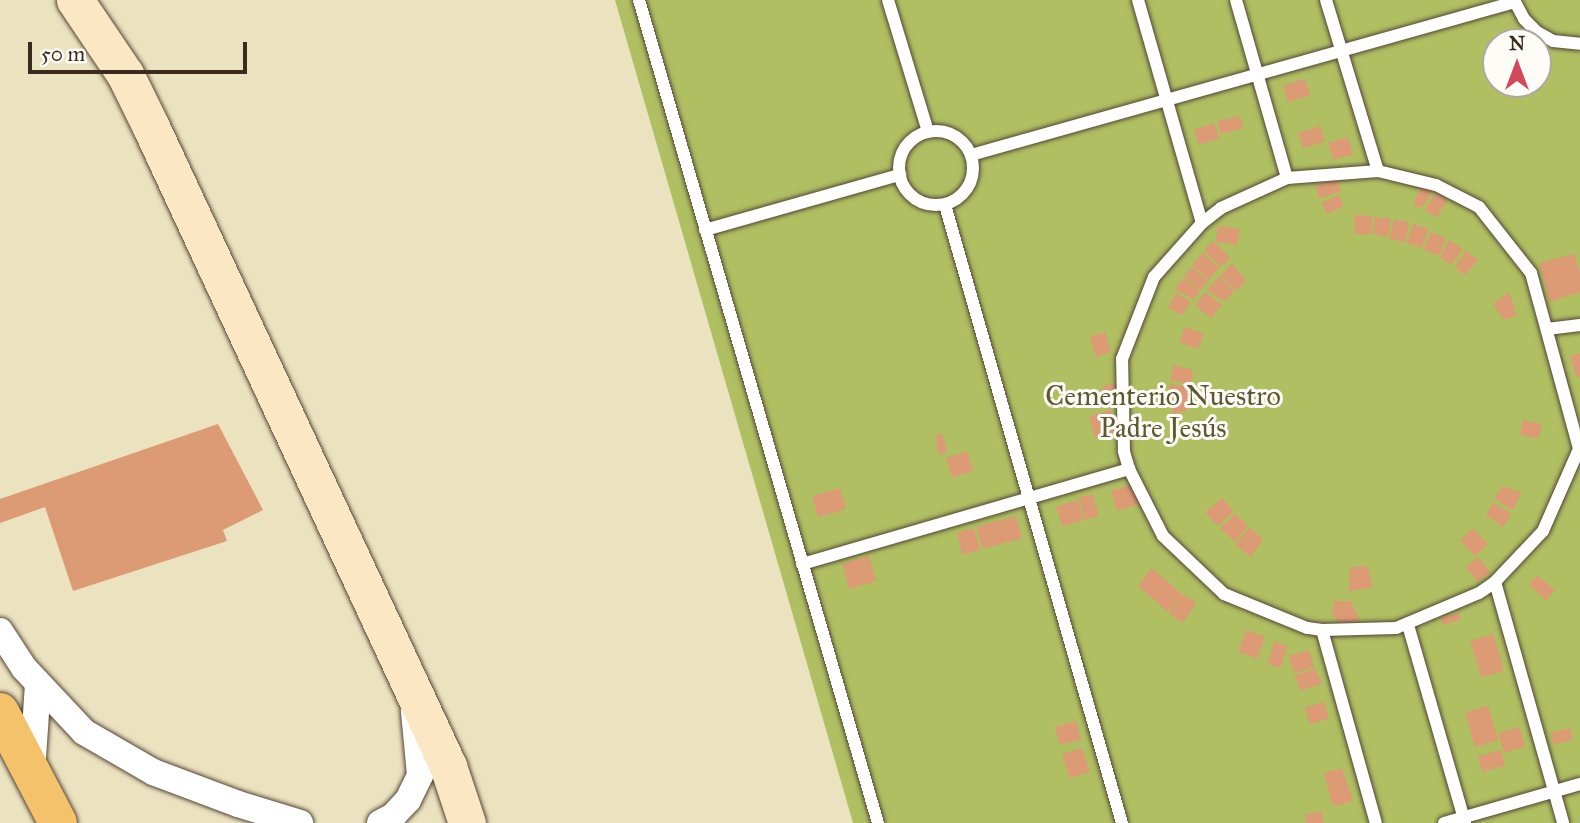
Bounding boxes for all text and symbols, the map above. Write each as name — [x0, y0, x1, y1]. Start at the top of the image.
scale bar — [32, 28, 250, 72]
north arrow — [1482, 28, 1552, 98]
text: N — [1509, 32, 1525, 55]
text: 50 m — [41, 41, 85, 67]
park label: Cementerio Nuestro Padre Jesús — [1045, 379, 1281, 445]

